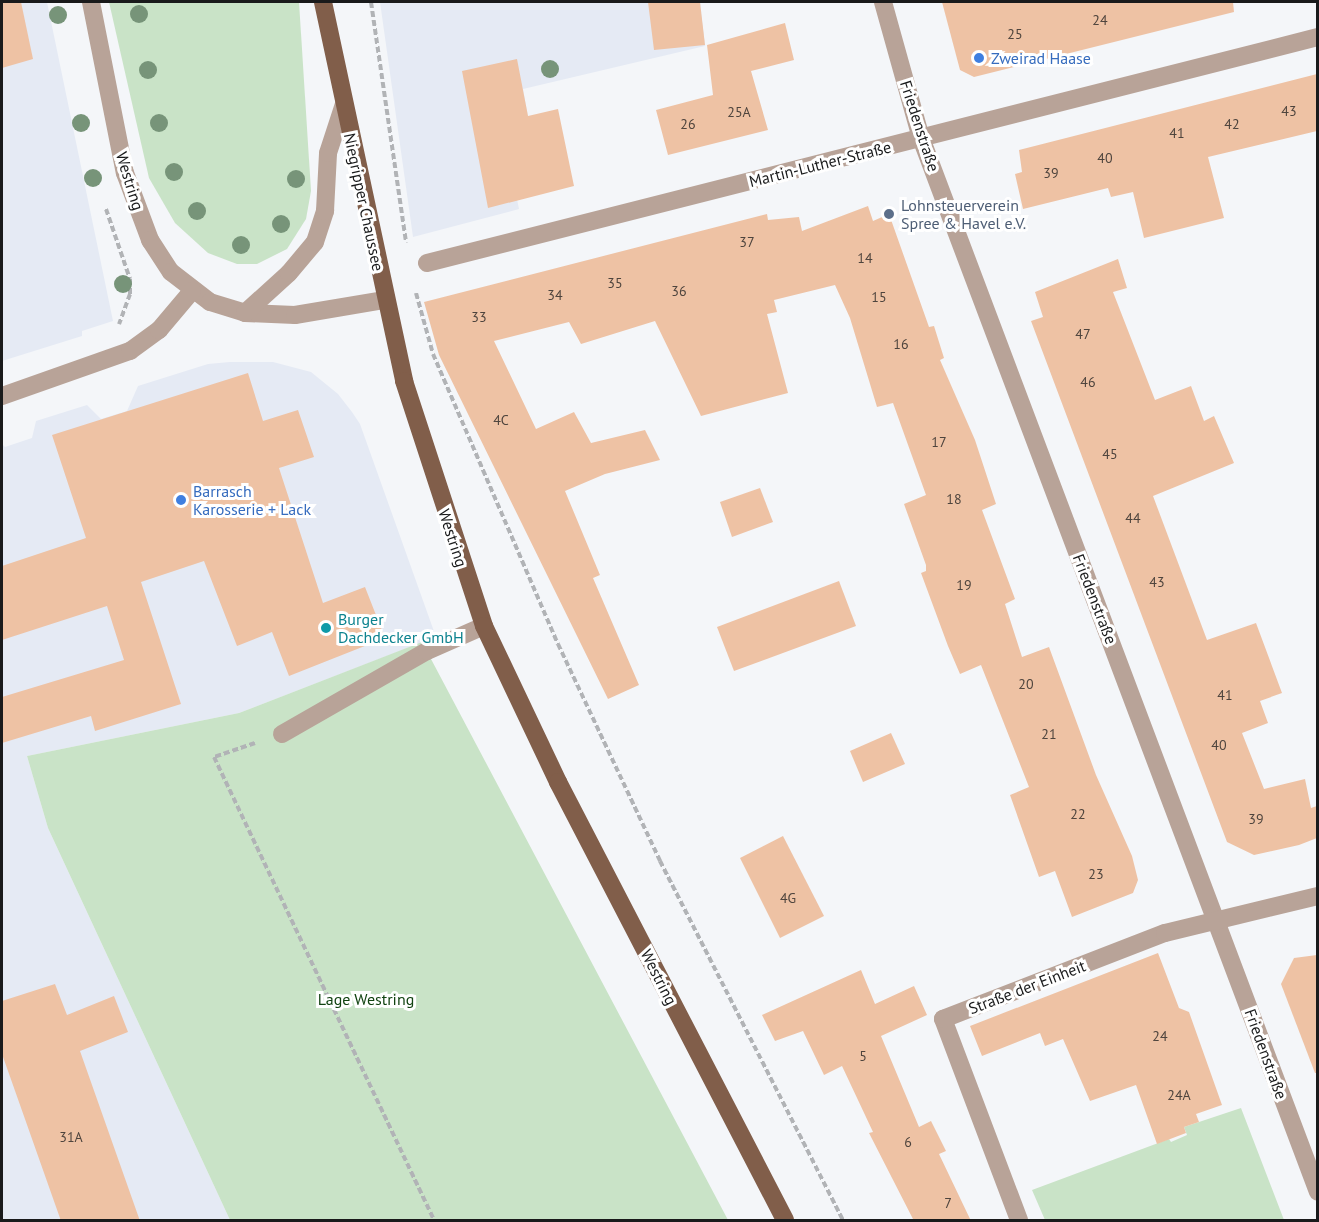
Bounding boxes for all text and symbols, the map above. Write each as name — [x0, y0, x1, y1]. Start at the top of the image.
house number: 24 — [1092, 12, 1108, 28]
house number: 25 — [1007, 26, 1023, 42]
place label: Zweirad Haase — [991, 48, 1091, 68]
marker: Zweirad Haase — [972, 51, 986, 65]
street label: Friedenstraße — [896, 78, 944, 174]
house number: 43 — [1281, 103, 1297, 119]
house number: 25A — [727, 104, 751, 120]
house number: 26 — [680, 116, 696, 132]
house number: 42 — [1224, 116, 1240, 132]
house number: 41 — [1169, 125, 1185, 141]
street label: Niegripper Chaussee — [340, 131, 388, 273]
street label: Martin-Luther-Straße — [747, 137, 893, 191]
street label: Westring — [112, 150, 148, 212]
house number: 40 — [1097, 150, 1113, 166]
house number: 39 — [1043, 165, 1059, 181]
place label: Lohnsteuerverein Spree & Havel e.V. — [901, 195, 1026, 233]
marker: Lohnsteuerverein Spree & Havel e.V. — [882, 207, 896, 221]
house number: 37 — [739, 234, 755, 250]
house number: 14 — [857, 250, 873, 266]
house number: 35 — [607, 275, 623, 291]
house number: 36 — [671, 283, 687, 299]
house number: 34 — [547, 287, 563, 303]
house number: 15 — [871, 289, 887, 305]
house number: 33 — [471, 309, 487, 325]
house number: 47 — [1075, 326, 1091, 342]
house number: 16 — [893, 336, 909, 352]
house number: 46 — [1080, 374, 1096, 390]
house number: 4C — [493, 412, 509, 428]
house number: 17 — [931, 434, 947, 450]
house number: 45 — [1102, 446, 1118, 462]
place label: Barrasch Karosserie + Lack — [193, 481, 311, 519]
house number: 18 — [946, 491, 962, 507]
marker: Barrasch Karosserie + Lack — [174, 493, 188, 507]
street label: Westring — [435, 507, 471, 569]
house number: 44 — [1125, 510, 1141, 526]
street label: Friedenstraße — [1069, 551, 1121, 647]
house number: 43 — [1149, 574, 1165, 590]
house number: 19 — [956, 577, 972, 593]
place label: Burger Dachdecker GmbH — [338, 609, 464, 647]
marker: Burger Dachdecker GmbH — [319, 621, 333, 635]
house number: 20 — [1018, 676, 1034, 692]
house number: 41 — [1217, 687, 1233, 703]
house number: 21 — [1041, 726, 1057, 742]
house number: 40 — [1211, 737, 1227, 753]
house number: 22 — [1070, 806, 1086, 822]
house number: 39 — [1248, 811, 1264, 827]
house number: 23 — [1088, 866, 1104, 882]
house number: 4G — [780, 890, 796, 906]
street label: Westring — [637, 946, 681, 1008]
street label: Straße der Einheit — [966, 956, 1088, 1018]
park label: Lage Westring — [318, 989, 414, 1009]
street label: Friedenstraße — [1241, 1006, 1291, 1102]
house number: 24 — [1152, 1028, 1168, 1044]
house number: 5 — [859, 1048, 867, 1064]
house number: 24A — [1167, 1087, 1191, 1103]
house number: 31A — [59, 1129, 83, 1145]
house number: 6 — [904, 1134, 912, 1150]
house number: 7 — [944, 1195, 952, 1211]

